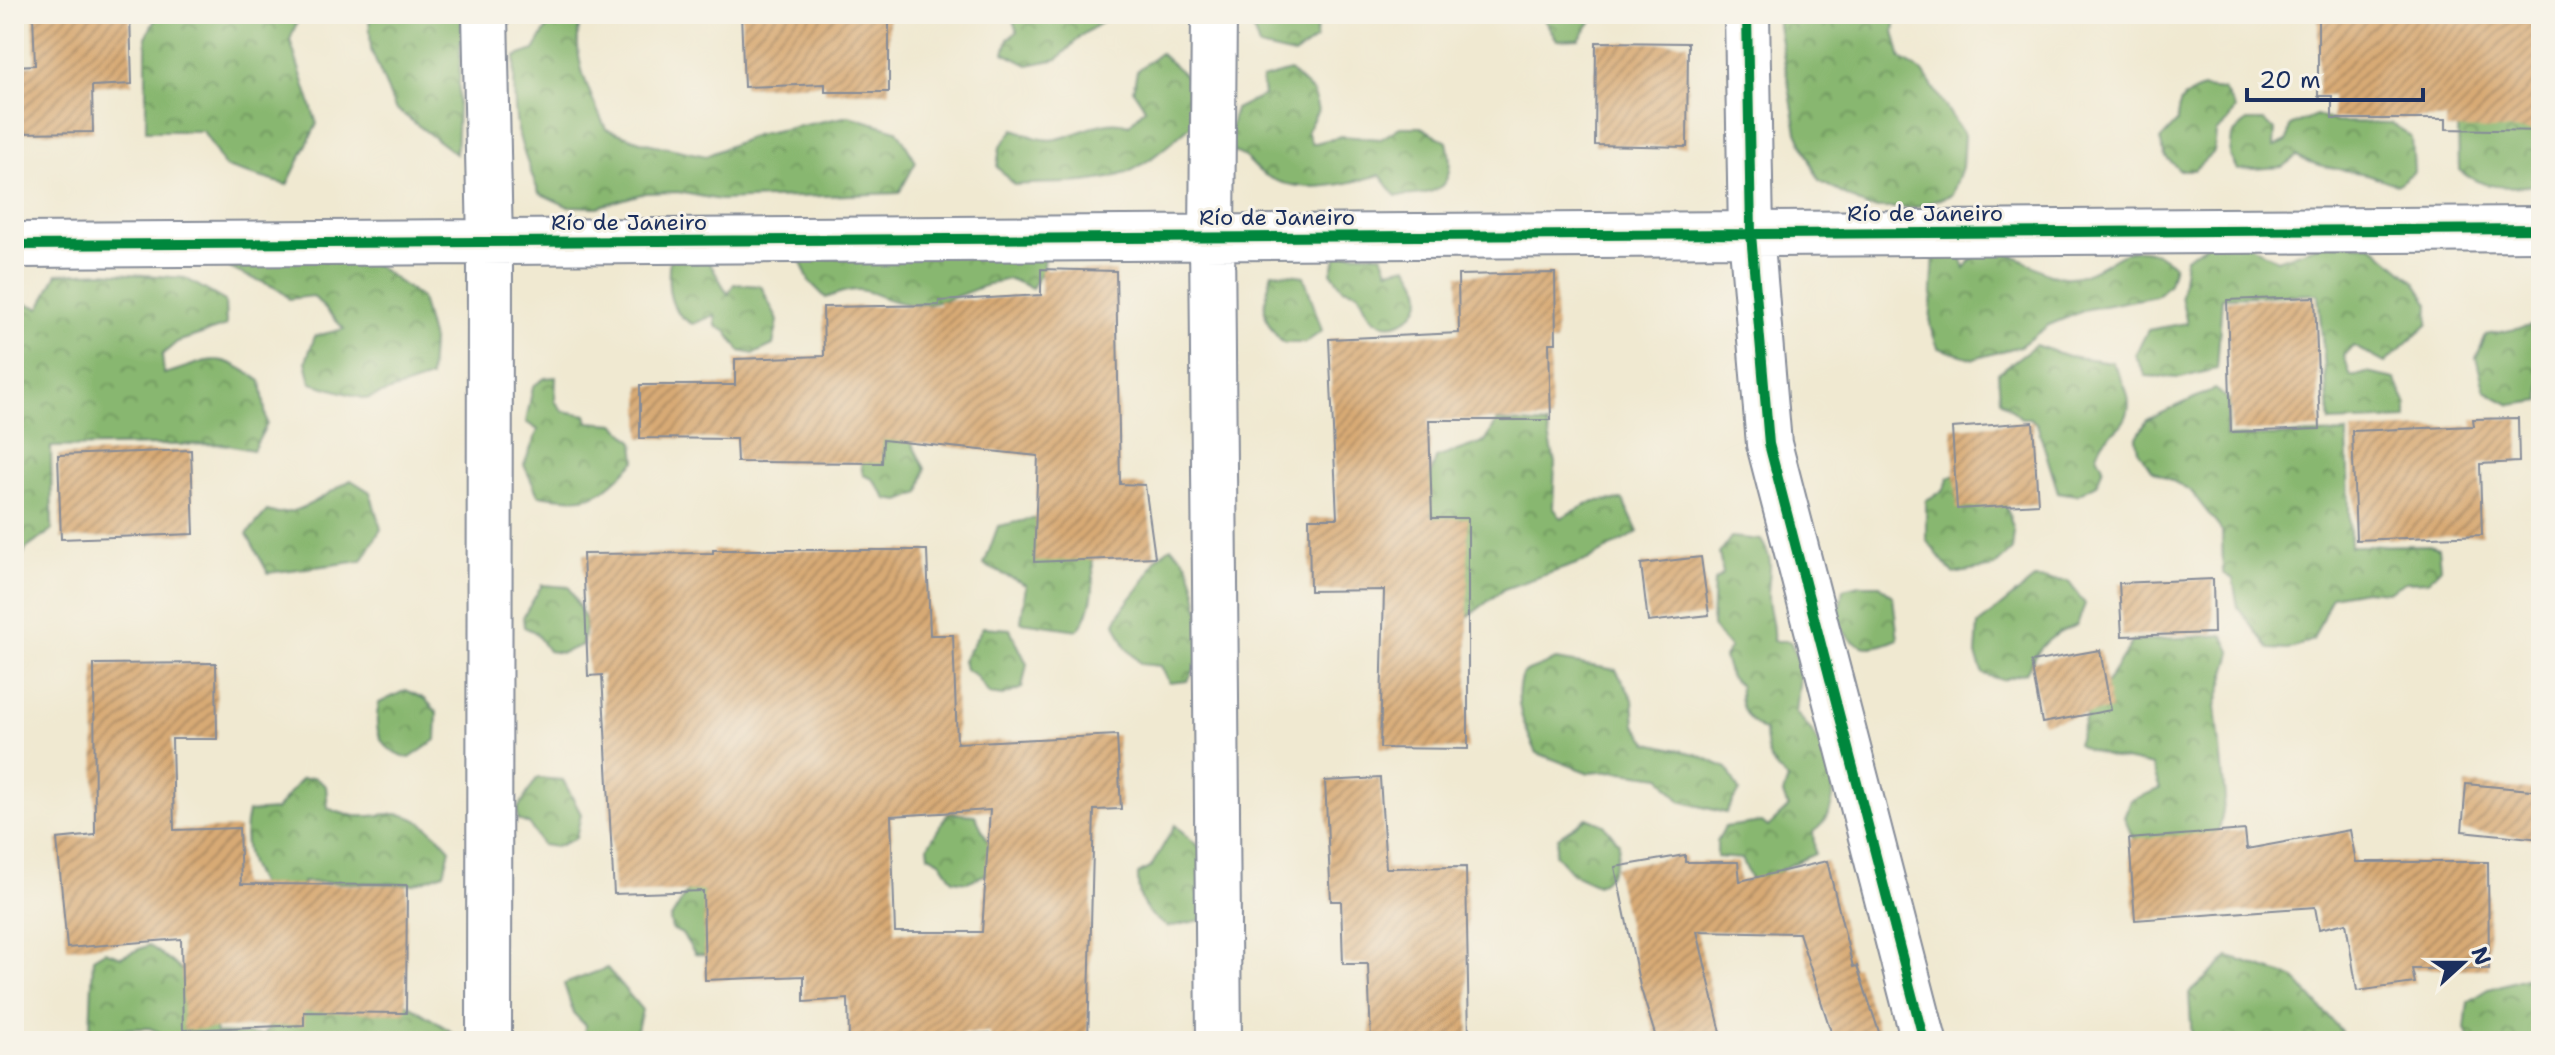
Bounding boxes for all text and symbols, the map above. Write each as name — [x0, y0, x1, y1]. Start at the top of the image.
scale bar — [2247, 52, 2423, 102]
text: 20 m — [2259, 64, 2321, 96]
street label: Río de Janeiro — [1847, 199, 2003, 228]
street label: Río de Janeiro — [1199, 203, 1355, 232]
street label: Río de Janeiro — [551, 208, 707, 237]
north arrow — [2423, 923, 2503, 1003]
text: N — [2465, 943, 2498, 969]

